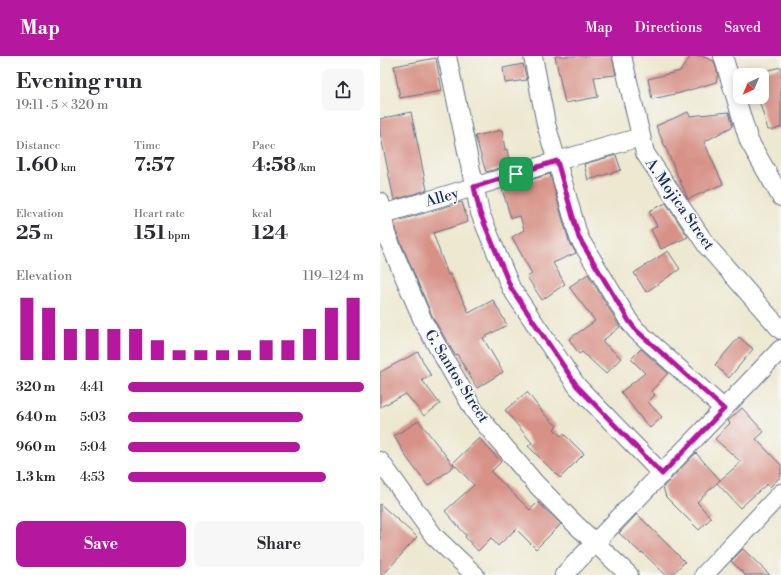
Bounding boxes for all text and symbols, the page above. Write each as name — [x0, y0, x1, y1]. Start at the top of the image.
text: Map — [20, 16, 60, 40]
text: Map — [585, 19, 613, 37]
text: Directions — [635, 19, 702, 37]
text: Saved — [724, 19, 761, 37]
text: Evening run — [16, 68, 142, 95]
north arrow — [733, 68, 769, 104]
map controls — [733, 68, 769, 104]
button: share — [322, 69, 364, 111]
text: 19:11 · 5 × 320 m — [16, 97, 108, 113]
text: Distance — [16, 139, 60, 153]
text: Time — [134, 139, 161, 153]
text: Pace — [252, 139, 276, 153]
text: 1.60 — [16, 153, 58, 178]
text: 7:57 — [134, 153, 175, 178]
text: 4:58 — [252, 153, 296, 178]
street label: A. Mojica Street — [640, 154, 719, 254]
pin — [499, 157, 533, 191]
text: km — [58, 161, 76, 175]
text: /km — [296, 161, 316, 175]
icon: arrive — [505, 163, 527, 185]
street label: Alley — [422, 183, 462, 212]
text: Elevation — [16, 207, 64, 221]
text: Heart rate — [134, 207, 185, 221]
text: kcal — [252, 207, 272, 221]
text: 25 — [16, 221, 41, 246]
text: 151 — [134, 221, 166, 246]
text: 124 — [252, 221, 288, 246]
text: m — [41, 229, 53, 243]
text: bpm — [166, 229, 190, 243]
text: Elevation — [16, 268, 72, 284]
text: 119–124 m — [303, 268, 364, 284]
street label: G. Santos Street — [420, 326, 493, 427]
text: 320 m — [16, 379, 55, 395]
text: 4:41 — [80, 379, 104, 395]
text: 640 m — [16, 409, 57, 425]
text: 5:03 — [80, 409, 106, 425]
text: 960 m — [16, 439, 56, 455]
text: 5:04 — [80, 439, 106, 455]
text: 1.3 km — [16, 469, 56, 485]
text: 4:53 — [80, 469, 105, 485]
button: Save — [16, 521, 186, 567]
button: Share — [194, 521, 364, 567]

